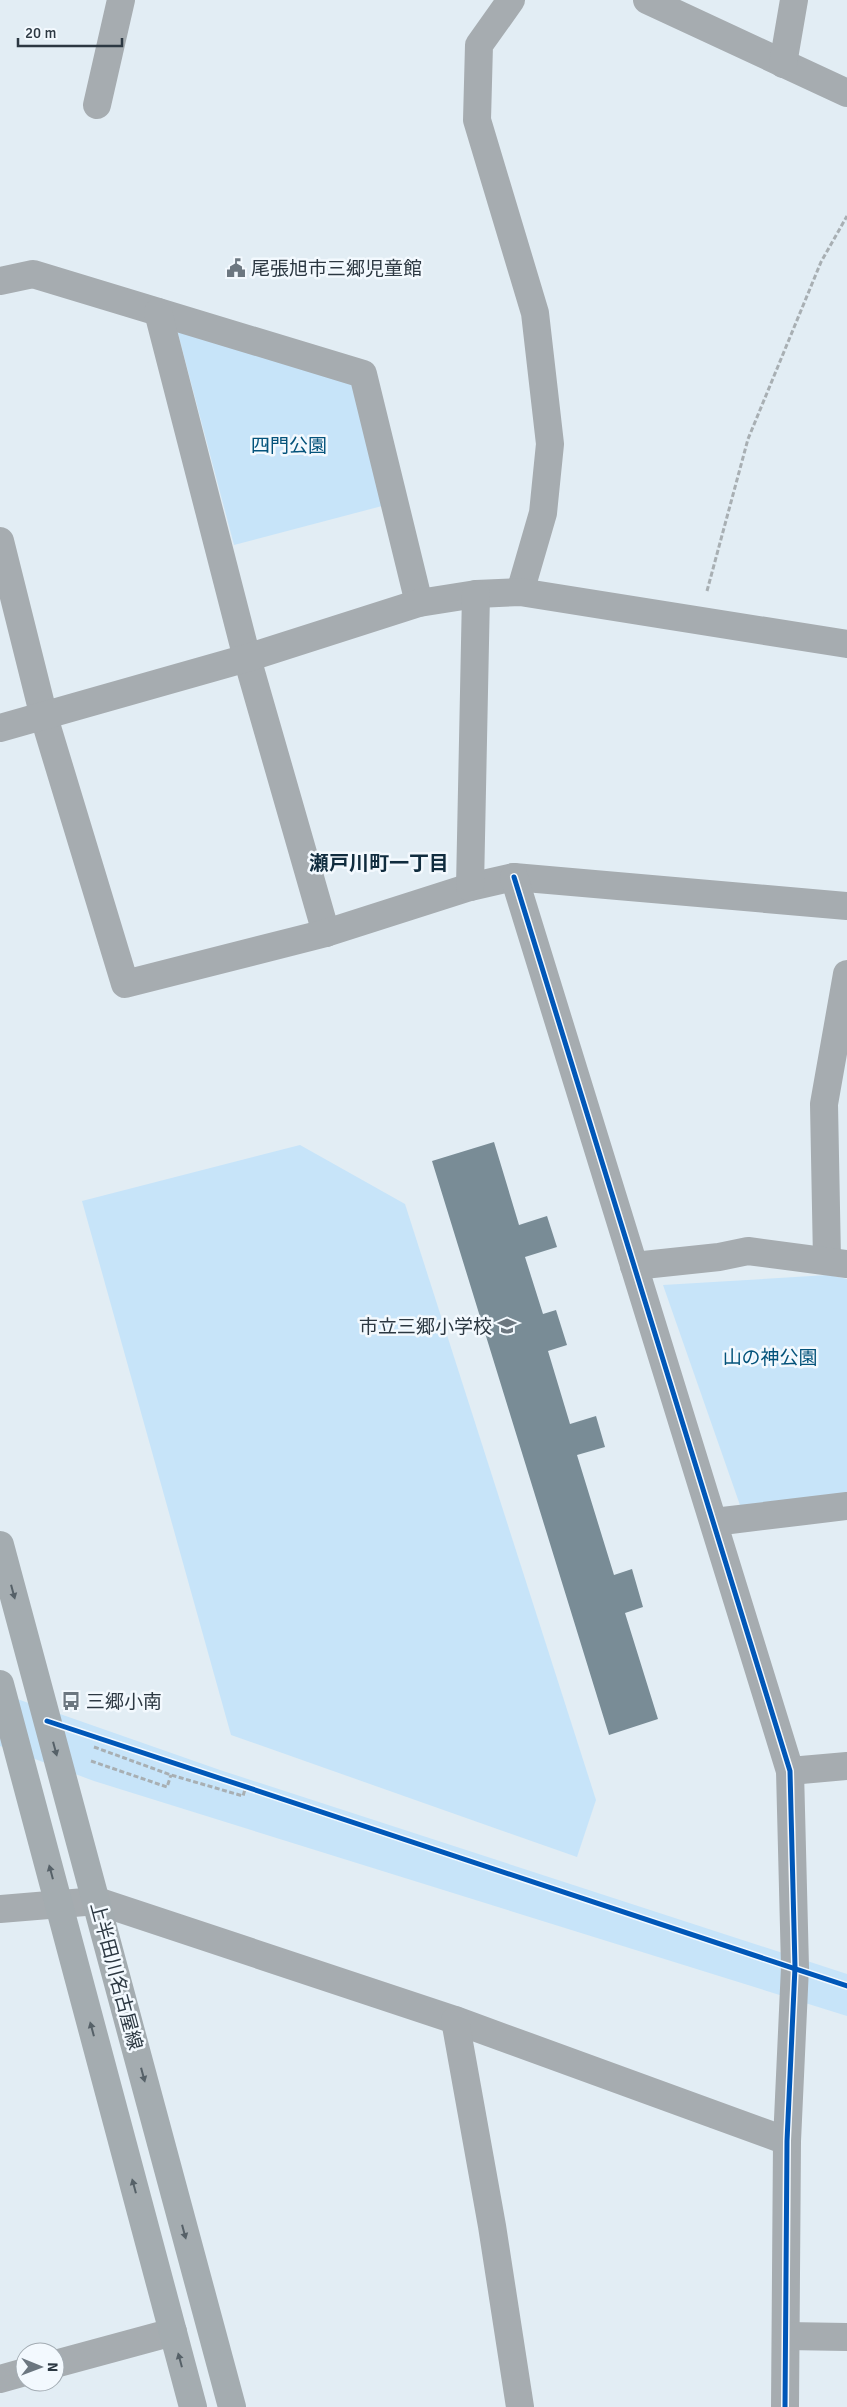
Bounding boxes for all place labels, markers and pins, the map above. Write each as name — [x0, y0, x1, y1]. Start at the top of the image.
public building icon: 尾張旭市三郷児童館 — [225, 257, 247, 279]
place label: 尾張旭市三郷児童館 — [251, 257, 422, 281]
place label: 市立三郷小学校 — [359, 1315, 492, 1339]
school or university icon: 市立三郷小学校 — [496, 1315, 518, 1337]
bus stop icon: 三郷小南 — [60, 1690, 82, 1712]
place label: 三郷小南 — [86, 1690, 162, 1714]

